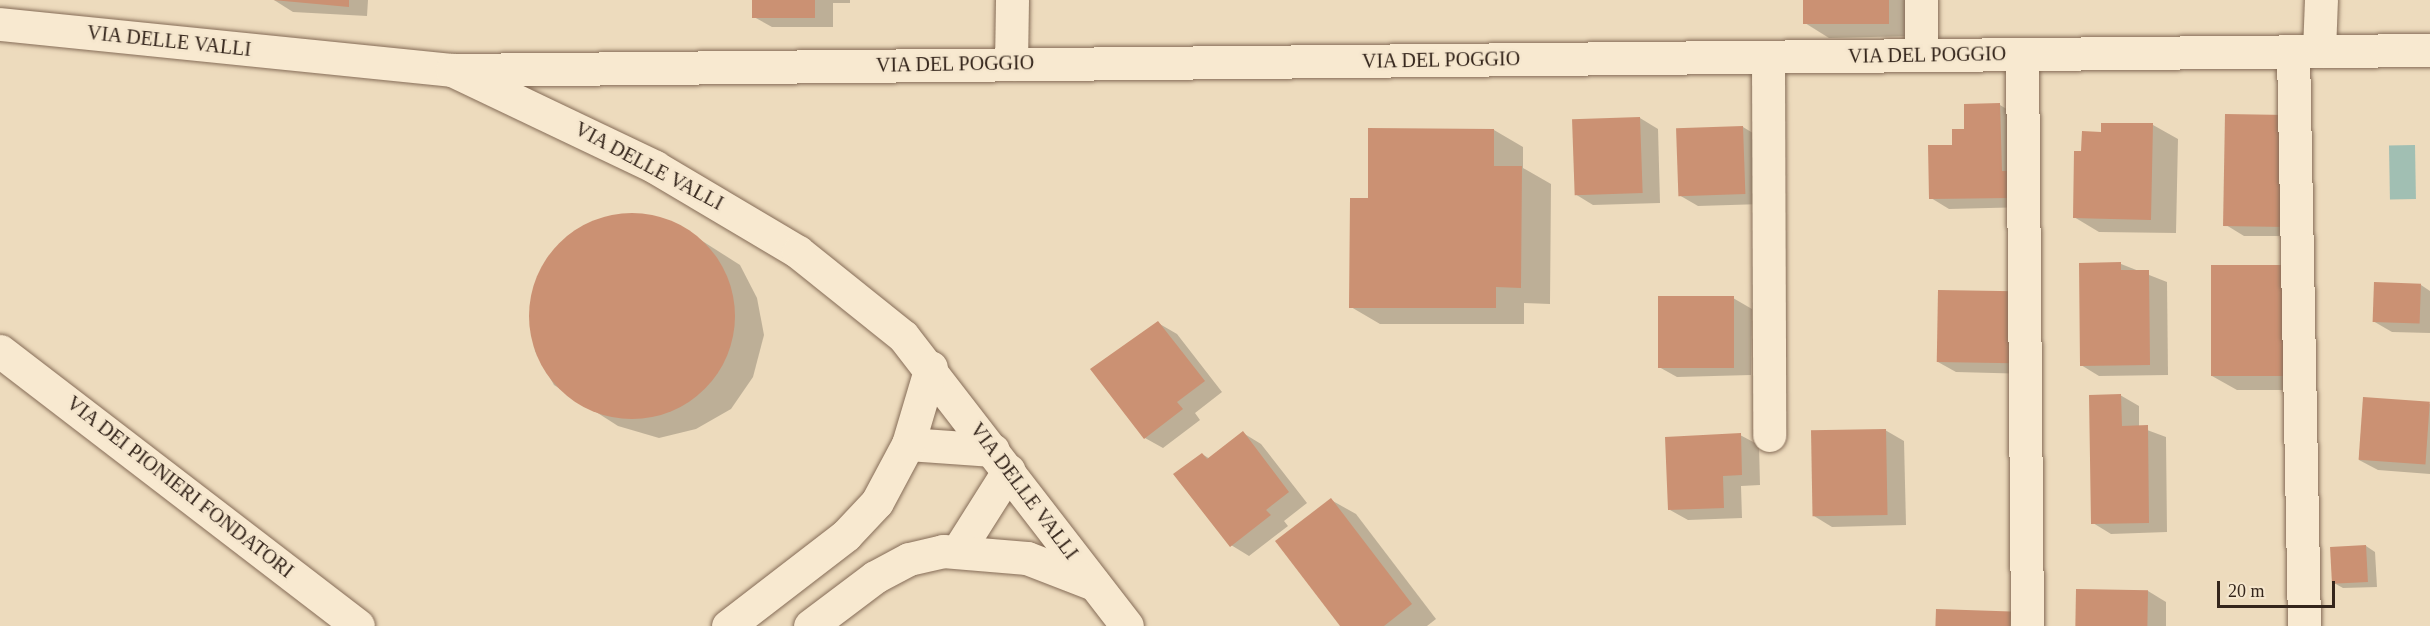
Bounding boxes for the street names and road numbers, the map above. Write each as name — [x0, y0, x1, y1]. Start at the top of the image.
street label: VIA DELLE VALLI — [85, 20, 253, 62]
street label: VIA DEL POGGIO — [1847, 42, 2007, 68]
street label: VIA DEL POGGIO — [1361, 47, 1521, 73]
street label: VIA DEL POGGIO — [875, 51, 1035, 77]
street label: VIA DELLE VALLI — [570, 116, 728, 216]
street label: VIA DEI PIONIERI FONDATORI — [61, 391, 299, 583]
street label: VIA DELLE VALLI — [964, 417, 1084, 565]

